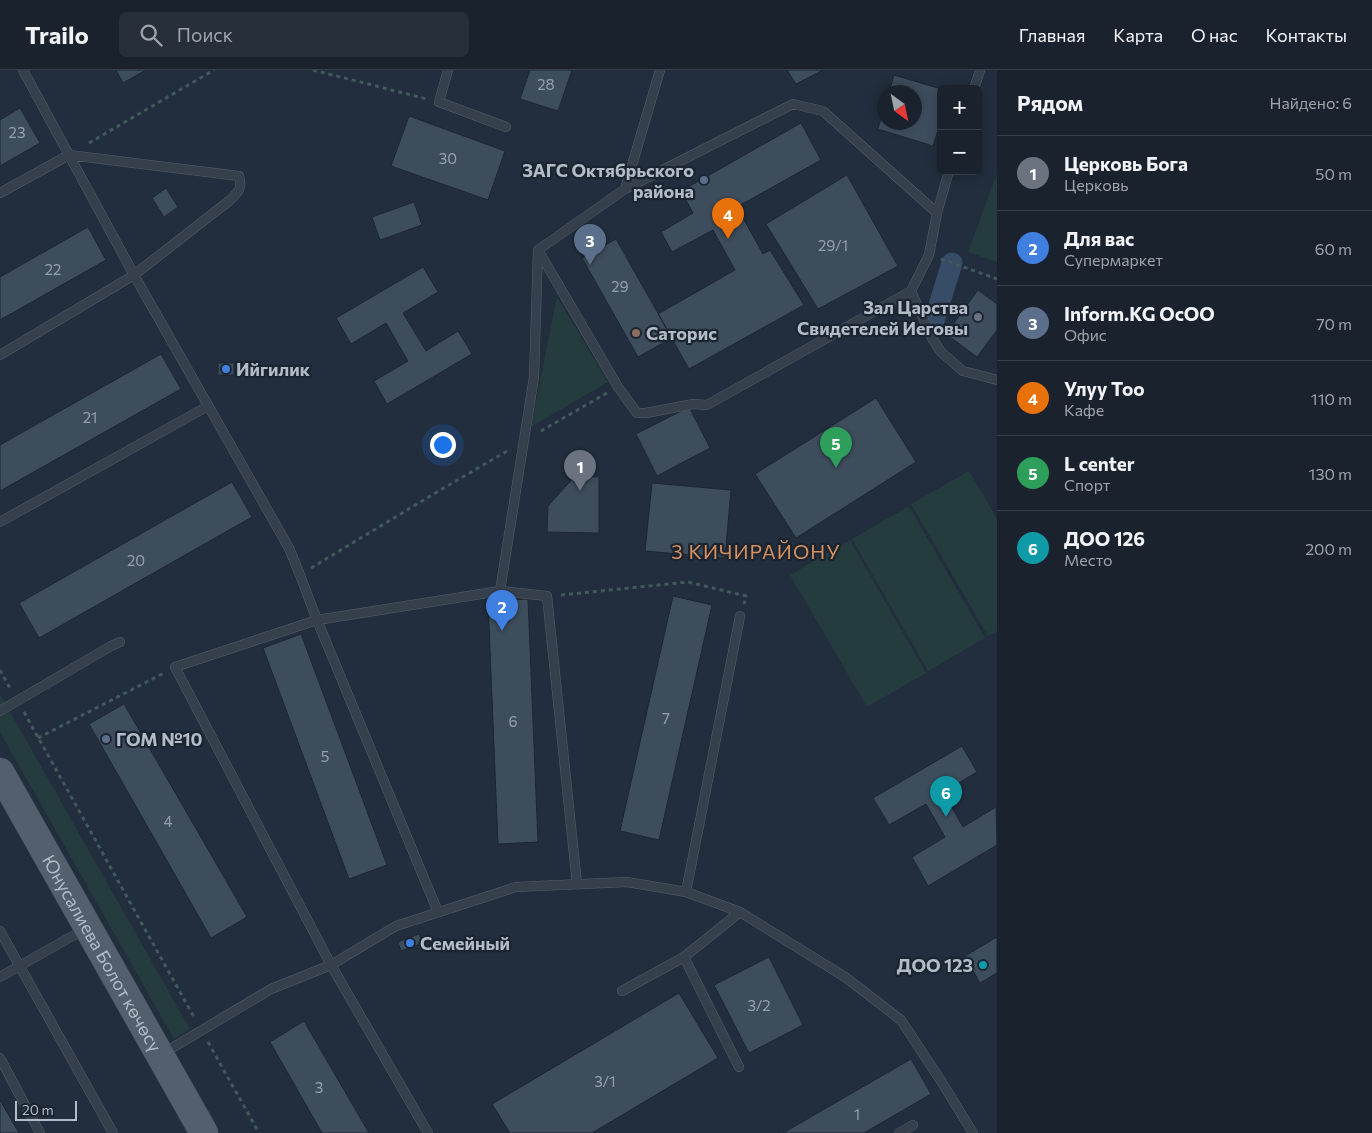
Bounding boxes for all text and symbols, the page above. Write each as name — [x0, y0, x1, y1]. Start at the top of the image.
search box — [119, 12, 469, 57]
text: Trailo — [25, 20, 89, 49]
icon: search — [137, 21, 165, 49]
text: Поиск — [177, 23, 233, 46]
text: Главная — [1019, 24, 1085, 46]
text: Карта — [1113, 24, 1163, 46]
text: О нас — [1191, 24, 1238, 46]
text: Контакты — [1266, 24, 1347, 46]
house number: 28 — [537, 75, 555, 93]
north arrow — [877, 85, 922, 130]
map controls — [937, 85, 982, 175]
button: + — [937, 85, 982, 130]
text: Рядом — [1017, 90, 1083, 115]
text: Найдено: 6 — [1269, 93, 1352, 112]
house number: 23 — [9, 123, 25, 141]
button: − — [937, 130, 982, 175]
house number: 30 — [439, 149, 457, 167]
text: Церковь Бога — [1064, 152, 1188, 175]
place label: ЗАГС Октябрьского района — [522, 159, 694, 202]
text: 1 — [1029, 164, 1037, 183]
text: 50 m — [1315, 164, 1352, 183]
marker: ЗАГС Октябрьского района — [698, 174, 710, 186]
text: Церковь — [1064, 175, 1129, 194]
pin: 4 — [712, 198, 744, 239]
pin: 3 — [574, 224, 606, 265]
text: Для вас — [1064, 227, 1134, 250]
house number: 29/1 — [818, 236, 848, 254]
text: 2 — [1028, 239, 1038, 258]
text: 60 m — [1315, 239, 1352, 258]
text: Супермаркет — [1064, 250, 1163, 269]
house number: 22 — [45, 260, 61, 278]
house number: 29 — [611, 277, 629, 295]
place label: Зал Царства Свидетелей Иеговы — [797, 296, 968, 339]
text: Inform.KG OcOO — [1064, 302, 1215, 325]
marker: Зал Царства Свидетелей Иеговы — [972, 311, 984, 323]
text: 3 — [1028, 314, 1038, 333]
text: 70 m — [1316, 314, 1352, 333]
place label: Саторис — [646, 322, 717, 344]
text: Офис — [1064, 325, 1107, 344]
marker: Саторис — [630, 327, 642, 339]
place label: Ийгилик — [236, 358, 311, 380]
marker: Ийгилик — [220, 363, 232, 375]
text: Улуу Тоо — [1064, 377, 1145, 400]
text: 4 — [1028, 389, 1038, 408]
text: 110 m — [1311, 389, 1352, 408]
text: Кафе — [1064, 400, 1104, 419]
house number: 21 — [83, 408, 97, 426]
pin: 5 — [820, 427, 852, 468]
your location — [430, 432, 456, 458]
pin: 1 — [564, 450, 596, 491]
text: L center — [1064, 452, 1135, 475]
text: 5 — [1028, 464, 1038, 483]
text: 130 m — [1309, 464, 1352, 483]
text: Спорт — [1064, 475, 1110, 494]
text: ДОО 126 — [1064, 527, 1145, 550]
district label: 3 КИЧИРАЙОНУ — [671, 539, 841, 563]
text: 6 — [1028, 539, 1038, 558]
text: 200 m — [1305, 539, 1352, 558]
text: Место — [1064, 550, 1113, 569]
house number: 20 — [127, 551, 145, 569]
pin: 2 — [486, 590, 518, 631]
house number: 7 — [662, 709, 670, 727]
house number: 6 — [508, 712, 518, 730]
place label: ГОМ №10 — [116, 728, 203, 750]
marker: ГОМ №10 — [100, 733, 112, 745]
house number: 5 — [321, 747, 329, 765]
pin: 6 — [930, 776, 962, 817]
house number: 4 — [164, 812, 173, 830]
street label: Юнусалиева Болот көчөсү — [38, 851, 167, 1056]
place label: Семейный — [420, 932, 510, 954]
marker: Семейный — [404, 937, 416, 949]
place label: ДОО 123 — [897, 954, 973, 976]
marker: ДОО 123 — [977, 959, 989, 971]
house number: 3/2 — [747, 996, 771, 1014]
house number: 3/1 — [594, 1072, 616, 1090]
house number: 3 — [315, 1078, 323, 1096]
scale bar — [15, 1098, 78, 1121]
text: 20 m — [22, 1101, 54, 1118]
house number: 1 — [854, 1105, 860, 1123]

